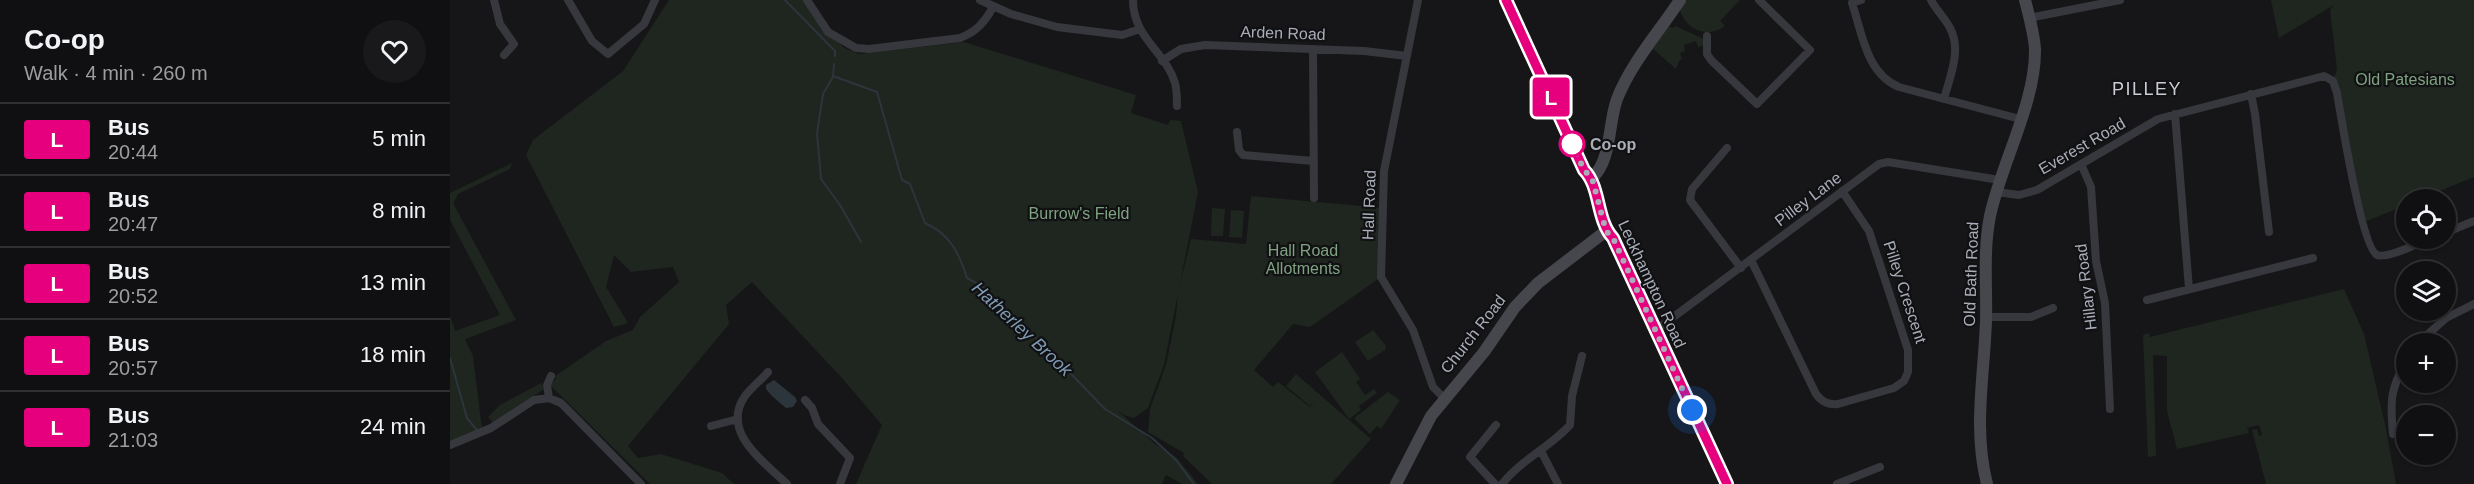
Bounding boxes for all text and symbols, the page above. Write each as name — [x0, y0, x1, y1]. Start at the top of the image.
button: heart — [363, 20, 426, 83]
street label: Arden Road — [1240, 23, 1326, 43]
text: Co-op — [24, 24, 105, 55]
text: Walk · 4 min · 260 m — [24, 62, 208, 84]
park label: Old Patesians — [2355, 71, 2455, 88]
line badge: L — [1532, 78, 1570, 116]
district label: PILLEY — [2112, 79, 2182, 99]
text: L — [1545, 86, 1557, 109]
street label: Everest Road — [2036, 114, 2128, 178]
text: Bus — [108, 115, 150, 140]
text: 5 min — [372, 126, 426, 151]
text: L — [51, 128, 63, 151]
marker: Co-op — [1559, 131, 1585, 157]
place label: Co-op — [1590, 136, 1636, 153]
text: 20:44 — [108, 141, 158, 163]
street label: Pilley Lane — [1772, 169, 1844, 229]
street label: Hall Road — [1359, 170, 1379, 240]
text: Bus — [108, 187, 150, 212]
map controls — [2396, 189, 2456, 465]
button: locate — [2396, 189, 2456, 249]
text: 8 min — [372, 198, 426, 223]
text: L — [51, 200, 63, 223]
park label: Burrow's Field — [1029, 205, 1129, 222]
text: 20:47 — [108, 213, 158, 235]
street label: Leckhampton Road — [1615, 218, 1689, 350]
street label: Old Bath Road — [1961, 221, 1981, 327]
street label: Pilley Crescent — [1880, 239, 1930, 346]
park label: Hall Road Allotments — [1266, 242, 1340, 277]
street label: Hillary Road — [2072, 243, 2100, 331]
text: Bus — [108, 259, 150, 284]
button: layers — [2396, 261, 2456, 321]
text: 13 min — [360, 270, 426, 295]
text: L — [51, 272, 63, 295]
water label: Hatherley Brook — [968, 278, 1077, 381]
text: 20:52 — [108, 285, 158, 307]
street label: Church Road — [1437, 292, 1509, 376]
text: Bus — [108, 331, 150, 356]
button: + — [2396, 333, 2456, 393]
text: 18 min — [360, 342, 426, 367]
text: L — [51, 344, 63, 367]
text: 20:57 — [108, 357, 158, 379]
your location — [1677, 395, 1707, 425]
text: Bus — [108, 403, 150, 428]
button: − — [2396, 405, 2456, 465]
text: 24 min — [360, 414, 426, 439]
text: L — [51, 416, 63, 439]
text: 21:03 — [108, 429, 158, 451]

